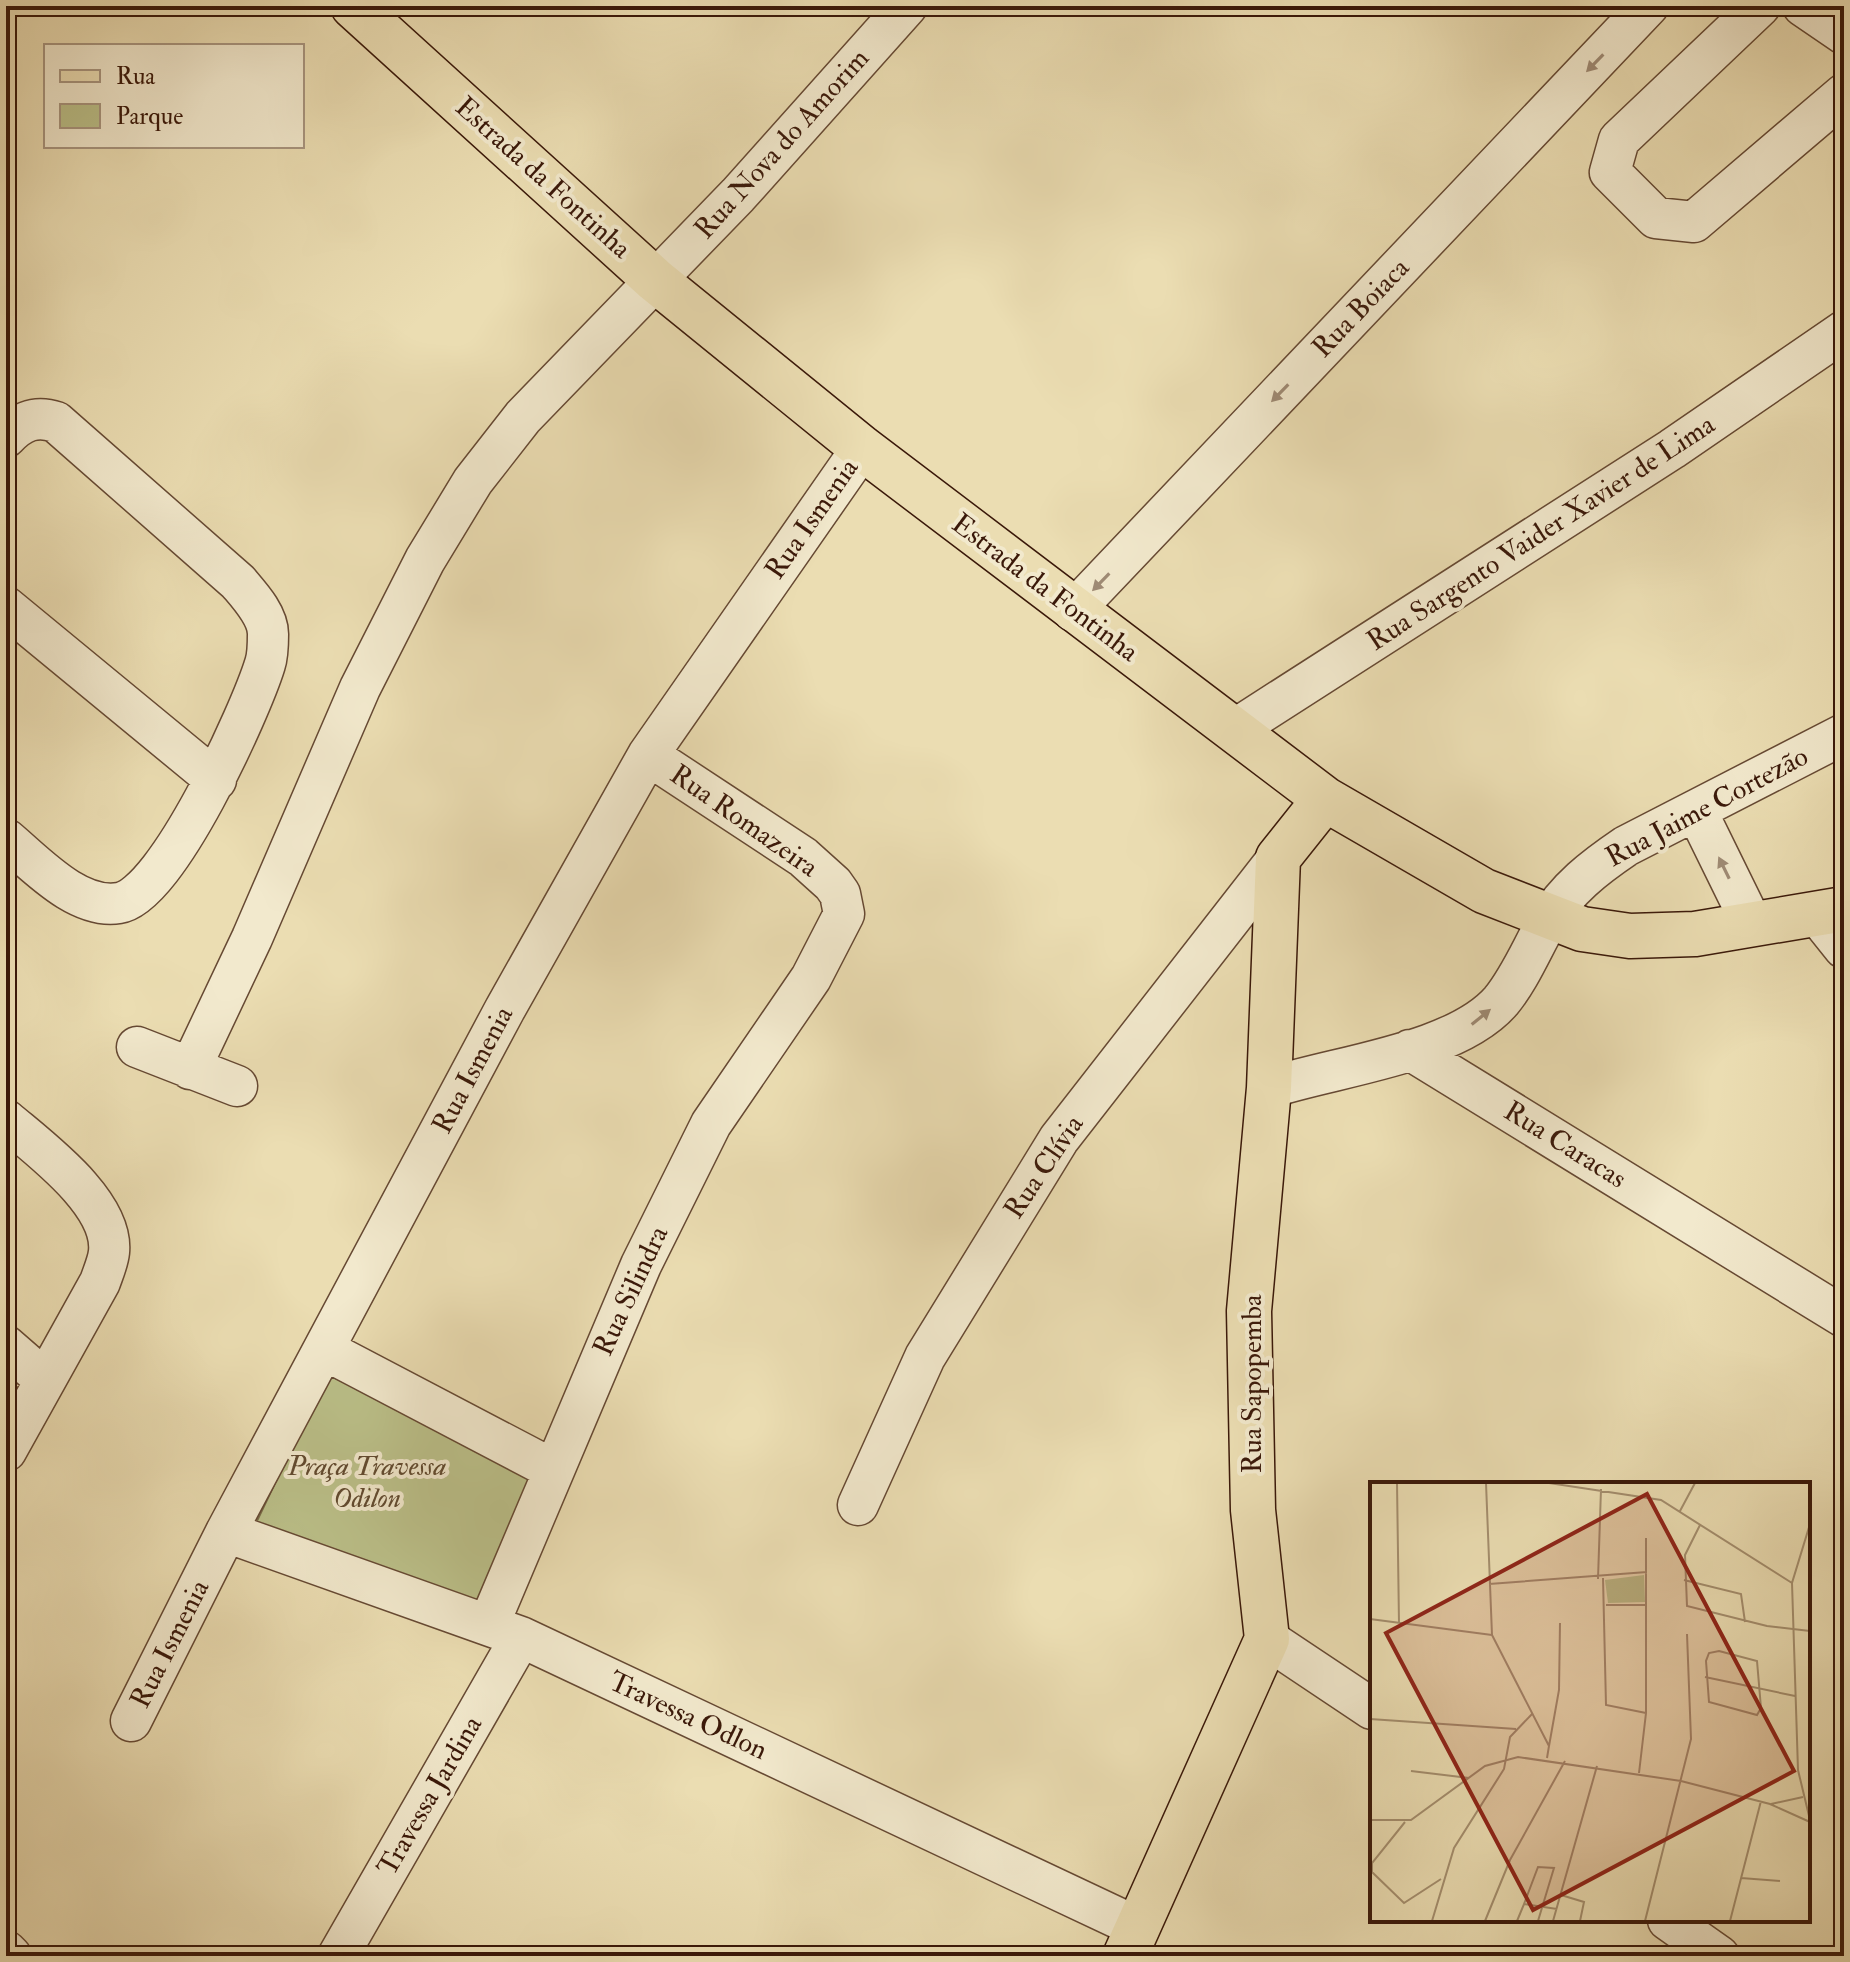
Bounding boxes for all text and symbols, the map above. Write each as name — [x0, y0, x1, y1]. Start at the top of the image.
street label: Rua Nova do Amorim — [687, 41, 877, 246]
legend — [44, 44, 304, 148]
one-way arrow — [1586, 53, 1604, 72]
text: Rua — [116, 61, 156, 92]
street label: Estrada da Fontinha — [448, 90, 639, 267]
text: Parque — [116, 101, 183, 132]
street label: Rua Boiaca — [1305, 250, 1417, 365]
one-way arrow — [1272, 383, 1290, 402]
street label: Rua Sargento Vaider Xavier de Lima — [1360, 407, 1722, 659]
street label: Rua Ismenia — [758, 452, 867, 586]
street label: Estrada da Fontinha — [945, 506, 1146, 670]
one-way arrow — [1093, 572, 1111, 591]
street label: Rua Jaime Cortezão — [1600, 739, 1814, 875]
street label: Rua Romazeira — [663, 757, 825, 885]
one-way arrow — [1718, 856, 1731, 879]
street label: Rua Ismenia — [425, 1000, 521, 1140]
one-way arrow — [1470, 1009, 1491, 1026]
street label: Rua Caracas — [1497, 1094, 1633, 1196]
street label: Rua Clívia — [997, 1108, 1092, 1226]
street label: Rua Silindra — [586, 1220, 676, 1362]
street label: Rua Sapopemba — [1235, 1294, 1270, 1474]
park label: Praça Travessa Odilon — [287, 1449, 447, 1516]
inset map — [1370, 1482, 1810, 1922]
street label: Rua Ismenia — [123, 1574, 217, 1714]
street label: Travessa Odlon — [603, 1664, 773, 1768]
street label: Travessa Jardina — [370, 1709, 490, 1882]

